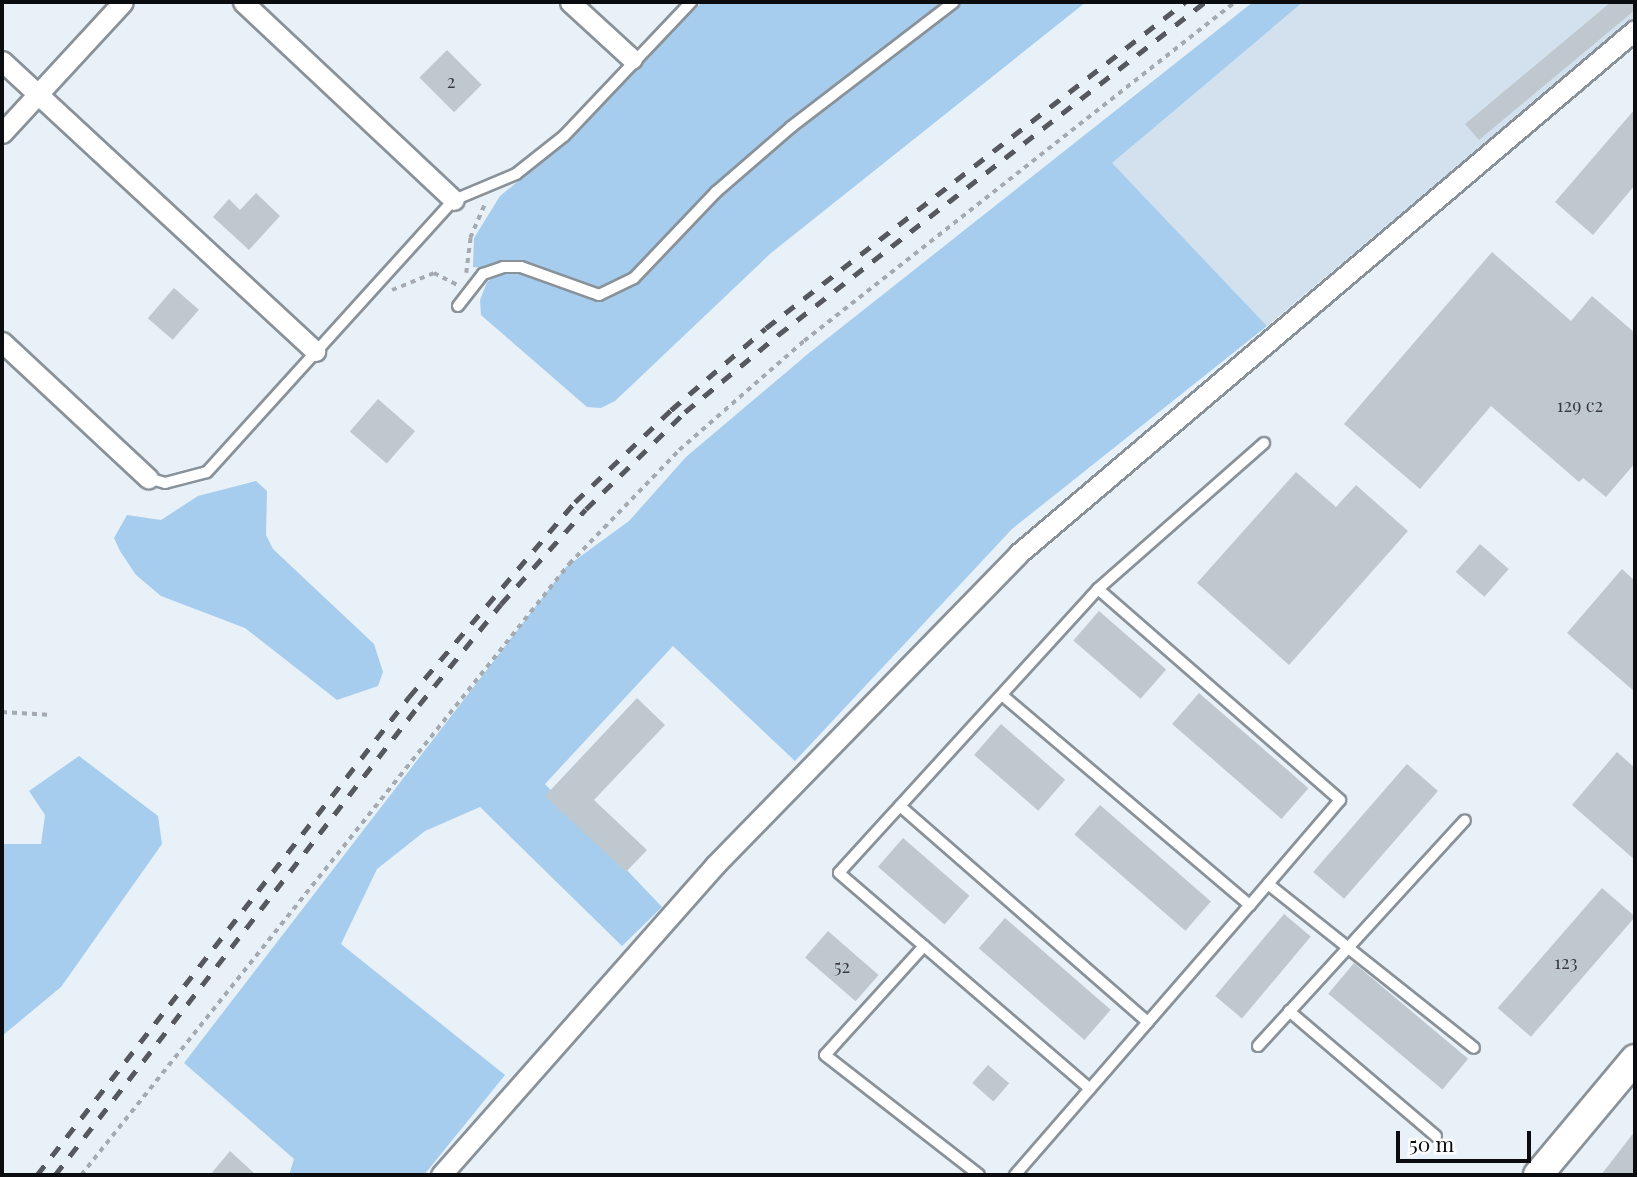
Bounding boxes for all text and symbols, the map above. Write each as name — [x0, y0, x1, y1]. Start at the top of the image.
house number: 2 — [447, 70, 455, 92]
house number: 129 с2 — [1557, 394, 1603, 416]
house number: 123 — [1554, 951, 1578, 973]
house number: 52 — [834, 955, 850, 977]
scale bar — [1399, 1118, 1534, 1162]
text: 50 m — [1409, 1129, 1454, 1157]

